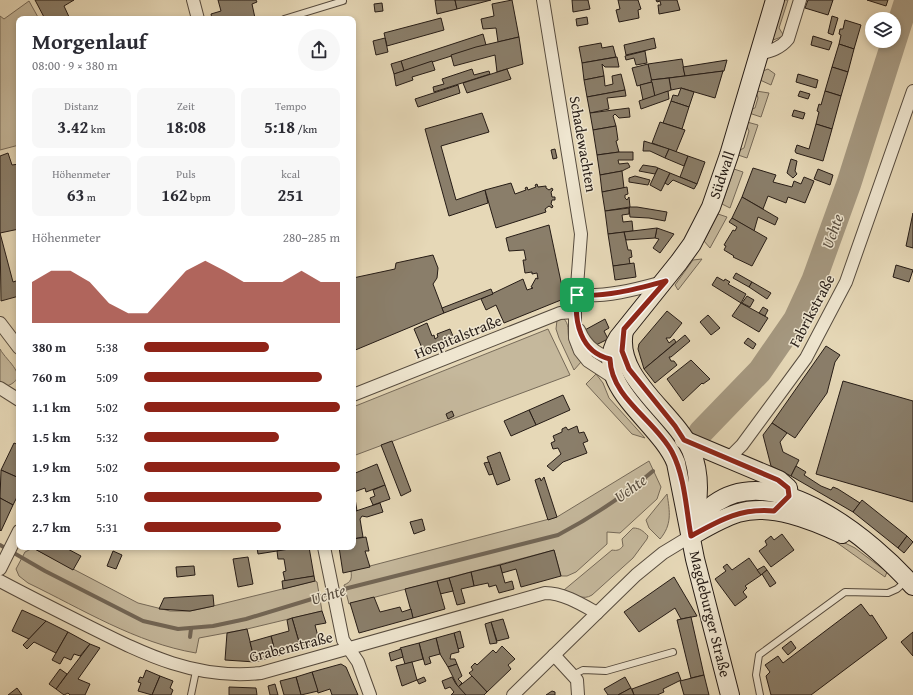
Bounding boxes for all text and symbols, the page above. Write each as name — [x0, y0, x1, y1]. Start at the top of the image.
map controls — [865, 12, 901, 48]
button: layers — [865, 12, 901, 48]
text: Morgenlauf — [32, 25, 147, 57]
button: share — [298, 29, 340, 71]
text: 08:00 · 9 × 380 m — [32, 56, 118, 75]
street label: Schadewachten — [565, 94, 602, 194]
text: Distanz — [64, 98, 98, 114]
text: Zeit — [177, 98, 195, 114]
text: Tempo — [275, 98, 306, 114]
text: 3.42 — [57, 114, 88, 139]
text: 18:08 — [166, 114, 206, 139]
text: 5:18 — [264, 114, 295, 139]
text: km — [88, 121, 105, 137]
text: /km — [295, 121, 317, 137]
street label: Südwall — [704, 148, 739, 202]
text: Höhenmeter — [52, 166, 110, 182]
text: Puls — [176, 166, 196, 182]
text: kcal — [281, 166, 300, 182]
text: 63 — [67, 182, 84, 207]
text: 162 — [161, 182, 188, 207]
text: 251 — [277, 182, 304, 207]
text: m — [84, 189, 96, 205]
text: bpm — [188, 189, 211, 205]
water label: Uchte — [815, 210, 850, 252]
text: Höhenmeter — [32, 228, 101, 247]
text: 280–285 m — [283, 228, 340, 247]
street label: Fabrikstraße — [784, 271, 840, 351]
pin — [560, 278, 594, 312]
icon: arrive — [566, 284, 588, 306]
street label: Hospitalstraße — [411, 309, 505, 364]
text: 380 m — [32, 338, 66, 357]
text: 5:38 — [96, 338, 118, 357]
text: 760 m — [32, 368, 66, 387]
text: 5:09 — [96, 368, 118, 387]
text: 1.1 km — [32, 398, 71, 417]
text: 5:02 — [96, 398, 118, 417]
text: 1.5 km — [32, 428, 71, 447]
text: 5:32 — [96, 428, 118, 447]
text: 1.9 km — [32, 458, 71, 477]
text: 5:02 — [96, 458, 118, 477]
water label: Uchte — [609, 468, 652, 508]
text: 2.3 km — [32, 488, 71, 507]
text: 5:10 — [96, 488, 118, 507]
text: 2.7 km — [32, 518, 71, 537]
text: 5:31 — [96, 518, 118, 537]
street label: Magdeburger Straße — [685, 548, 736, 679]
water label: Uchte — [308, 577, 349, 611]
street label: Grabenstraße — [247, 626, 335, 667]

